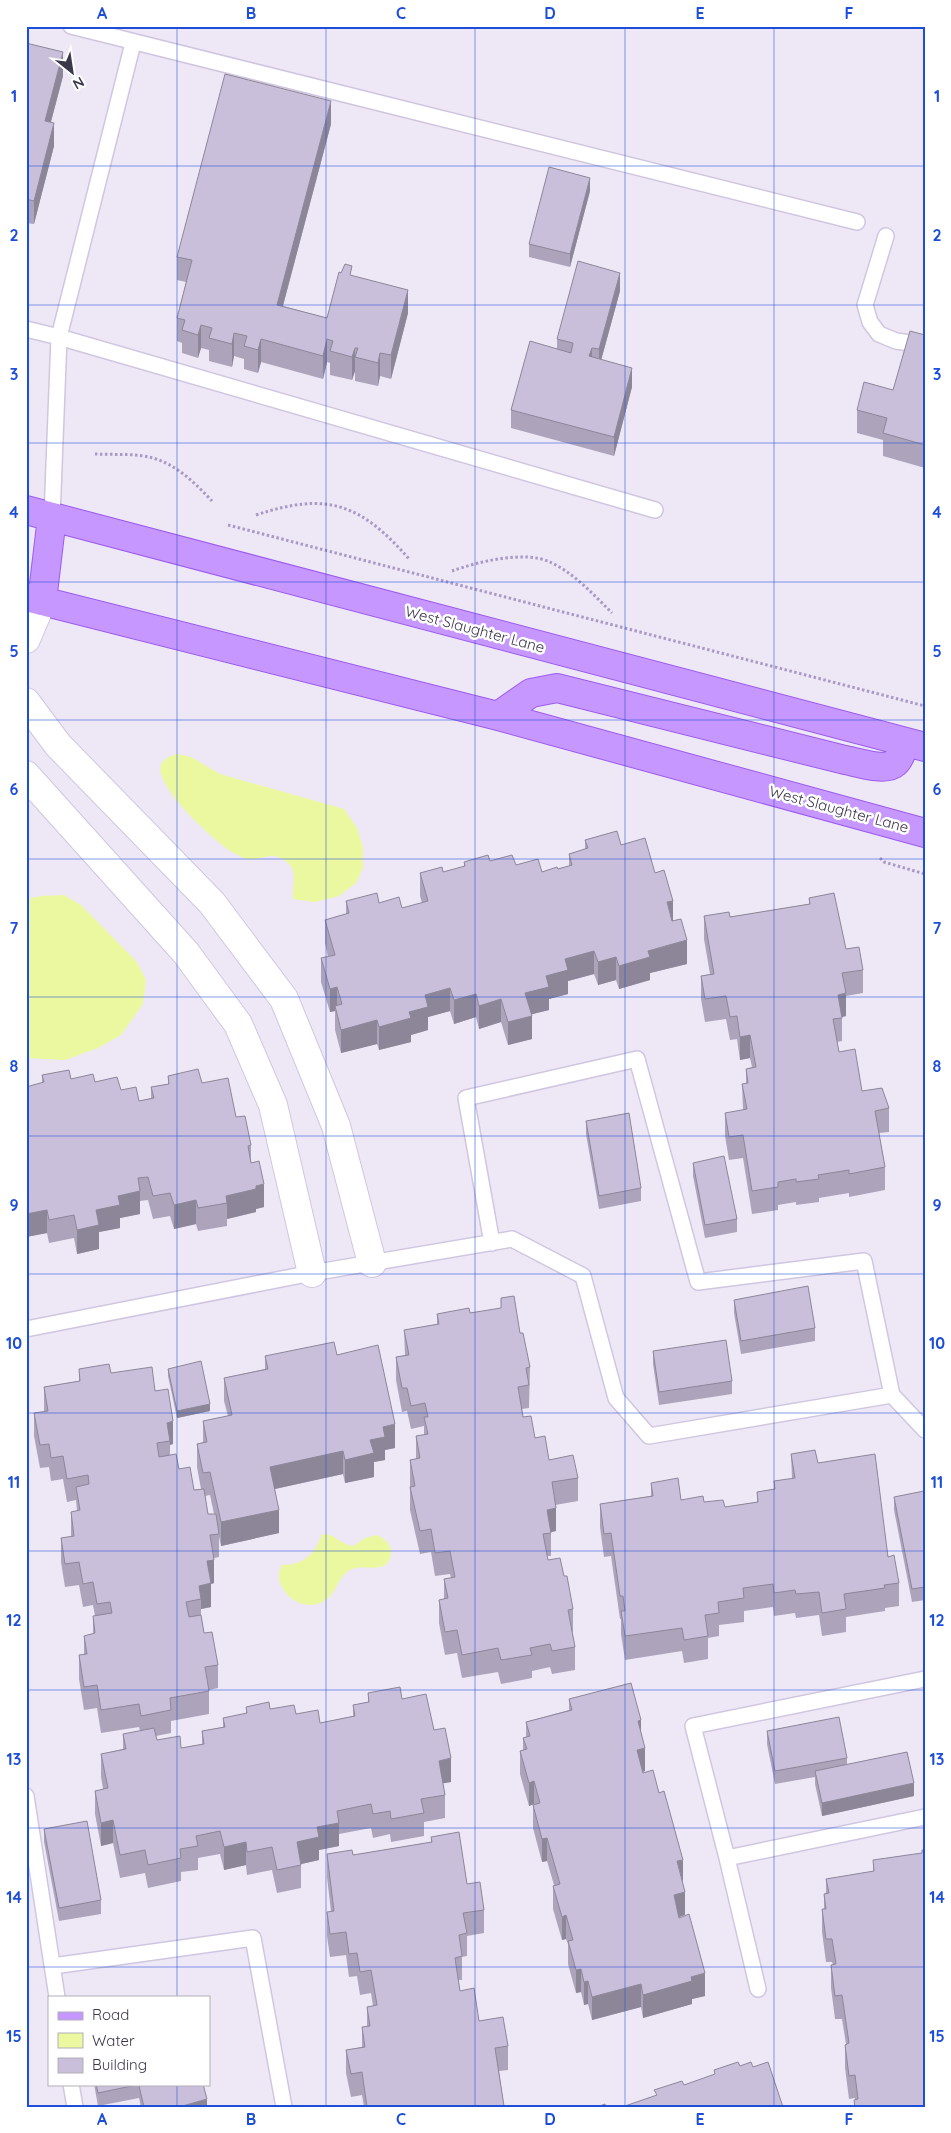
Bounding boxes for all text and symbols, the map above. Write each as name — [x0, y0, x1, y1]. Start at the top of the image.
text: A — [97, 3, 108, 23]
text: B — [246, 3, 256, 23]
text: C — [396, 3, 406, 23]
text: D — [544, 3, 556, 23]
text: E — [695, 3, 705, 23]
text: F — [845, 3, 854, 23]
north arrow — [48, 48, 98, 98]
text: N — [70, 73, 87, 94]
text: 1 — [11, 86, 17, 106]
text: 1 — [934, 86, 940, 106]
text: 2 — [9, 225, 19, 245]
text: 2 — [932, 225, 942, 245]
text: 3 — [10, 364, 18, 384]
text: 3 — [933, 364, 941, 384]
text: 4 — [9, 502, 19, 522]
text: 4 — [932, 502, 942, 522]
street label: West Slaughter Lane — [403, 601, 547, 657]
text: 5 — [9, 641, 19, 661]
text: 5 — [932, 641, 942, 661]
text: 6 — [10, 779, 19, 799]
text: 6 — [933, 779, 942, 799]
street label: West Slaughter Lane — [767, 781, 911, 837]
text: 7 — [10, 918, 19, 938]
text: 7 — [933, 918, 942, 938]
text: 8 — [10, 1056, 19, 1076]
text: 8 — [933, 1056, 942, 1076]
text: 9 — [9, 1195, 19, 1215]
text: 9 — [932, 1195, 942, 1215]
text: 10 — [6, 1333, 22, 1353]
text: 10 — [929, 1333, 945, 1353]
text: 11 — [8, 1472, 20, 1492]
text: 11 — [931, 1472, 943, 1492]
text: 12 — [6, 1610, 22, 1630]
text: 12 — [929, 1610, 945, 1630]
text: 13 — [7, 1749, 21, 1769]
text: 13 — [930, 1749, 944, 1769]
text: 14 — [6, 1887, 22, 1907]
text: 14 — [929, 1887, 945, 1907]
legend — [48, 1996, 210, 2086]
text: Road — [92, 2005, 129, 2024]
text: 15 — [6, 2026, 22, 2046]
text: 15 — [929, 2026, 945, 2046]
text: Water — [92, 2031, 135, 2050]
text: Building — [92, 2055, 147, 2074]
text: A — [97, 2109, 108, 2129]
text: B — [246, 2109, 256, 2129]
text: C — [396, 2109, 406, 2129]
text: D — [544, 2109, 556, 2129]
text: E — [695, 2109, 705, 2129]
text: F — [845, 2109, 854, 2129]

